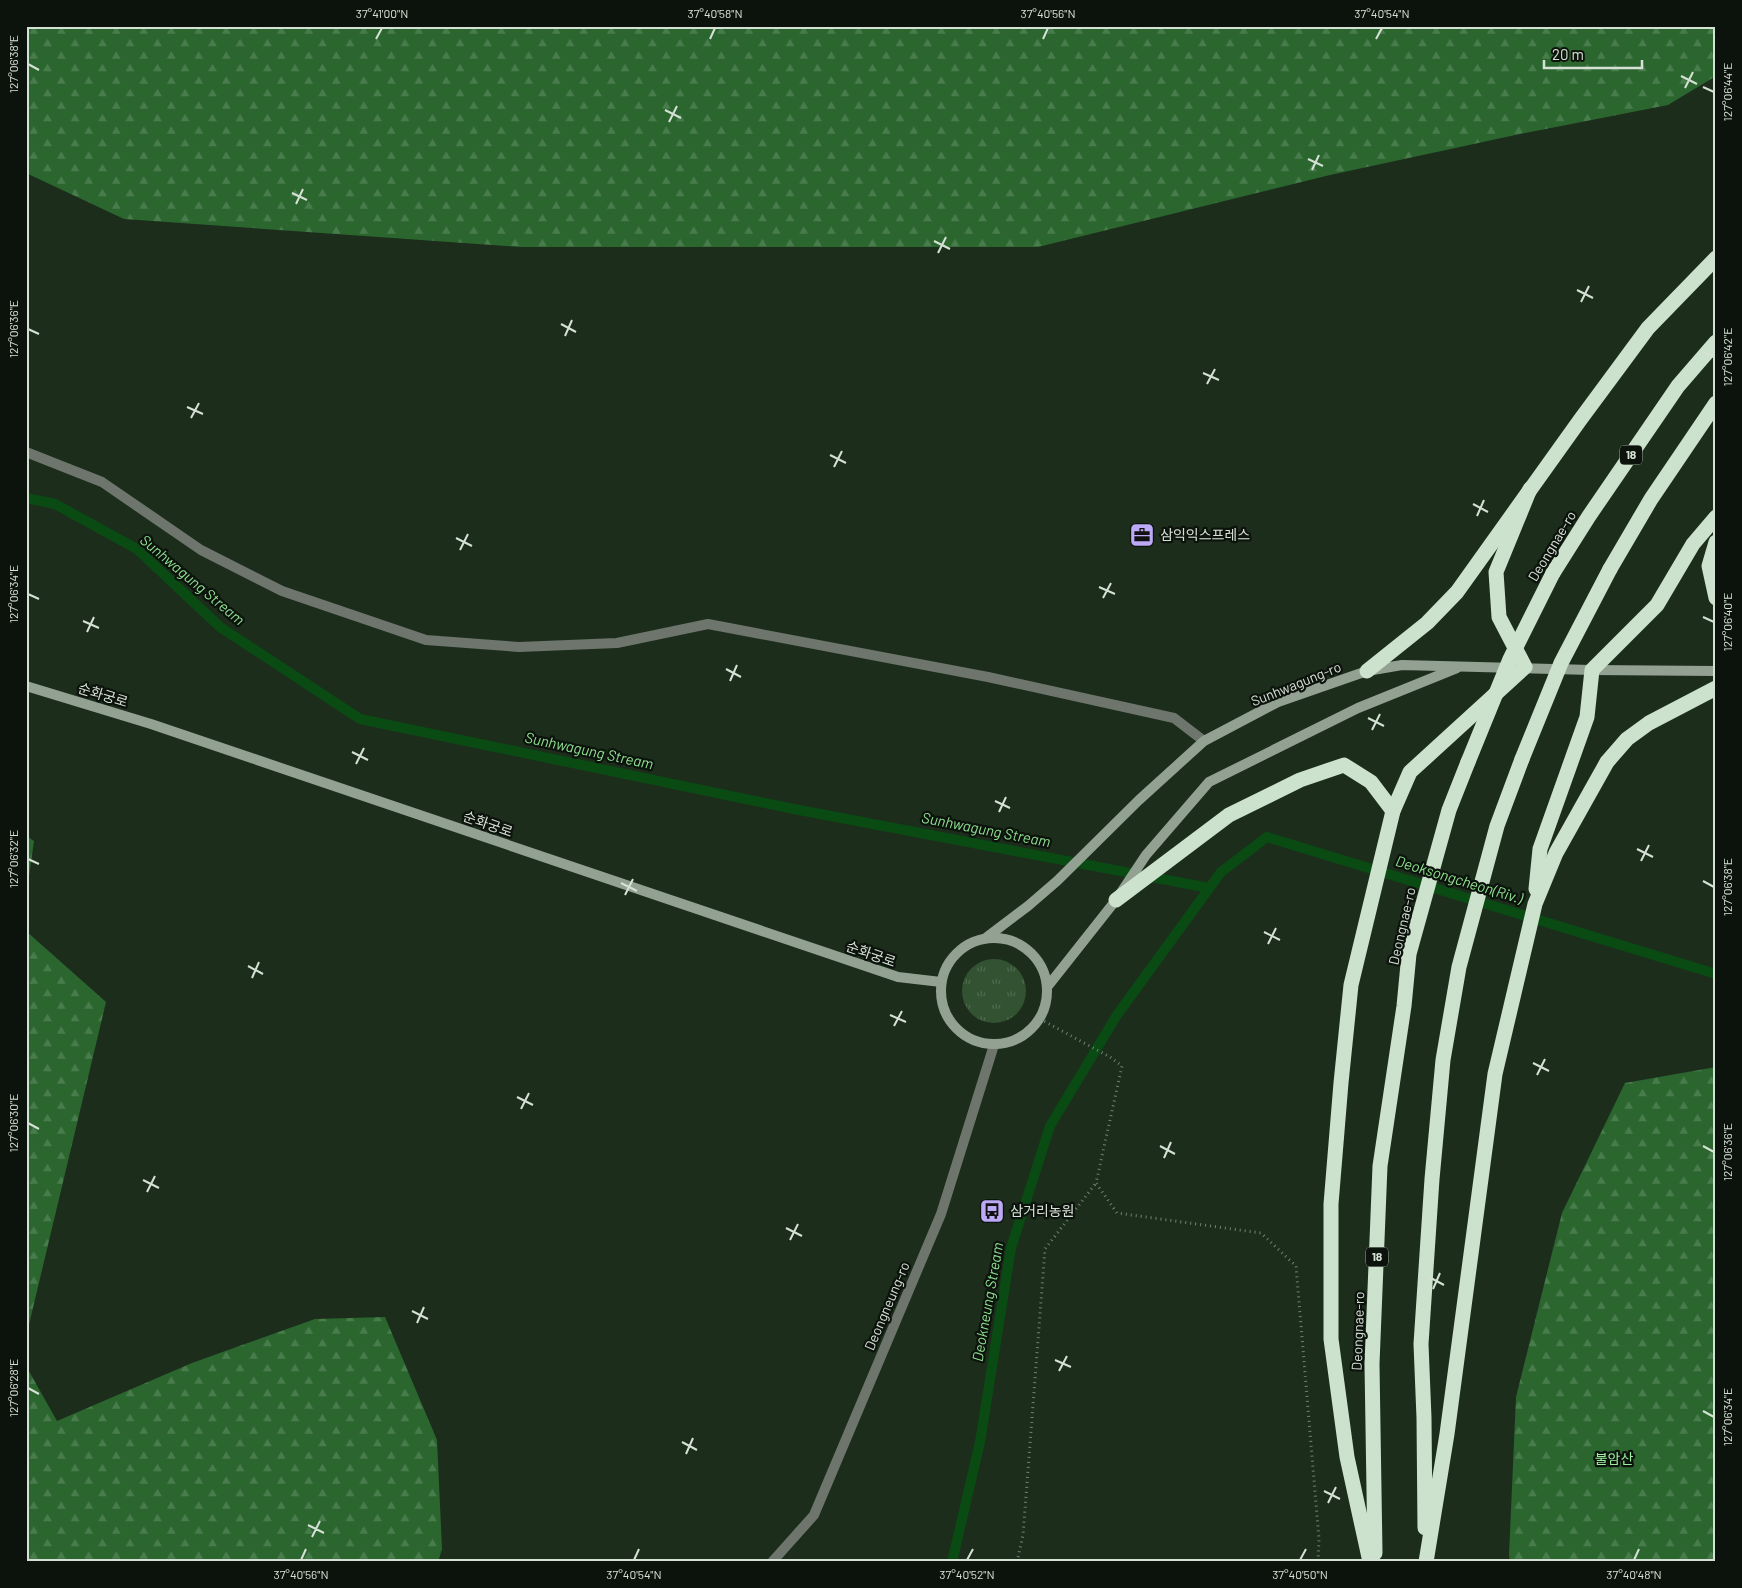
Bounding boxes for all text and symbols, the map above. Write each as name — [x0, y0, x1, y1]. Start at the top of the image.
text: 37°41'00"N — [356, 6, 408, 20]
text: 37°40'58"N — [687, 6, 743, 20]
text: 37°40'56"N — [1020, 6, 1076, 20]
text: 37°40'54"N — [1354, 6, 1410, 20]
text: 127°06'38"E — [6, 35, 20, 93]
scale bar — [1544, 38, 1642, 70]
text: 20 m — [1552, 45, 1584, 63]
text: 127°06'44"E — [1720, 63, 1734, 121]
text: 127°06'36"E — [6, 300, 20, 358]
text: 127°06'42"E — [1720, 328, 1734, 386]
road number: 18 — [1620, 446, 1642, 464]
street label: Deongnae-ro — [1524, 507, 1579, 584]
office icon: 삼익익스프레스 — [1129, 522, 1155, 548]
place label: 삼익익스프레스 — [1160, 526, 1250, 543]
water label: Sunhwagung Stream — [137, 530, 249, 628]
text: 127°06'34"E — [6, 565, 20, 623]
text: 127°06'40"E — [1720, 592, 1734, 652]
street label: Sunhwagung-ro — [1248, 658, 1343, 709]
street label: 순화궁로 — [76, 679, 130, 710]
water label: Sunhwagung Stream — [523, 728, 655, 772]
street label: 순화궁로 — [461, 807, 515, 840]
water label: Sunhwagung Stream — [920, 808, 1052, 850]
text: 127°06'32"E — [6, 830, 20, 888]
water label: Deoksongcheon(Riv.) — [1394, 851, 1526, 907]
text: 127°06'38"E — [1720, 858, 1734, 916]
street label: Deongnae-ro — [1384, 885, 1419, 966]
street label: 순화궁로 — [844, 937, 898, 970]
text: 127°06'30"E — [6, 1094, 20, 1152]
text: 127°06'36"E — [1720, 1123, 1734, 1181]
bus stop icon: 삼거리농원 — [979, 1198, 1005, 1224]
place label: 삼거리농원 — [1010, 1202, 1074, 1219]
water label: Deokneung Stream — [968, 1241, 1006, 1363]
road number: 18 — [1366, 1248, 1388, 1266]
street label: Deongneung-ro — [860, 1259, 913, 1353]
street label: Deongnae-ro — [1348, 1291, 1367, 1371]
text: 127°06'28"E — [6, 1359, 20, 1417]
text: 127°06'34"E — [1720, 1388, 1734, 1446]
park label: 불암산 — [1595, 1450, 1633, 1467]
text: 37°40'56"N — [273, 1567, 329, 1581]
text: 37°40'54"N — [606, 1567, 662, 1581]
text: 37°40'52"N — [939, 1567, 995, 1581]
text: 37°40'50"N — [1272, 1567, 1328, 1581]
text: 37°40'48"N — [1606, 1567, 1662, 1581]

